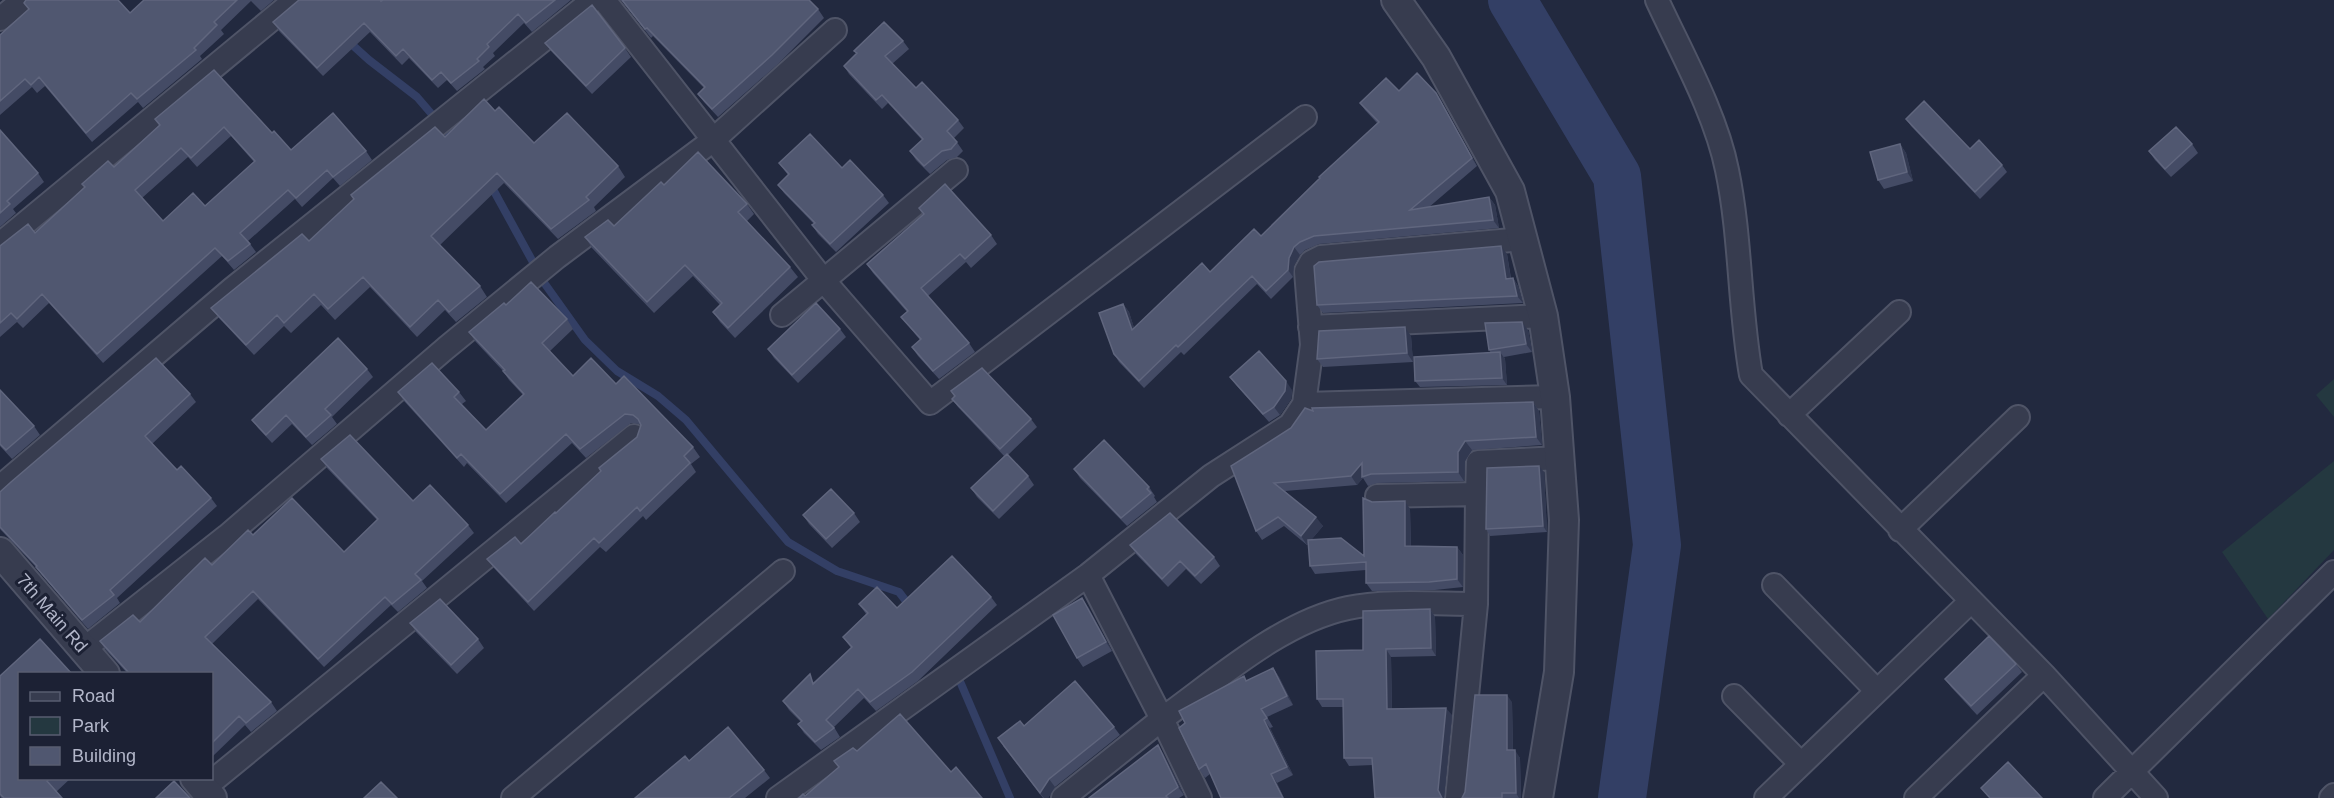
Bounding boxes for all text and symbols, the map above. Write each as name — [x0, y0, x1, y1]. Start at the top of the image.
street label: 7th Main Rd — [13, 570, 91, 656]
legend — [18, 672, 213, 780]
text: Road — [72, 686, 115, 706]
text: Park — [72, 716, 110, 736]
text: Building — [72, 746, 136, 766]

